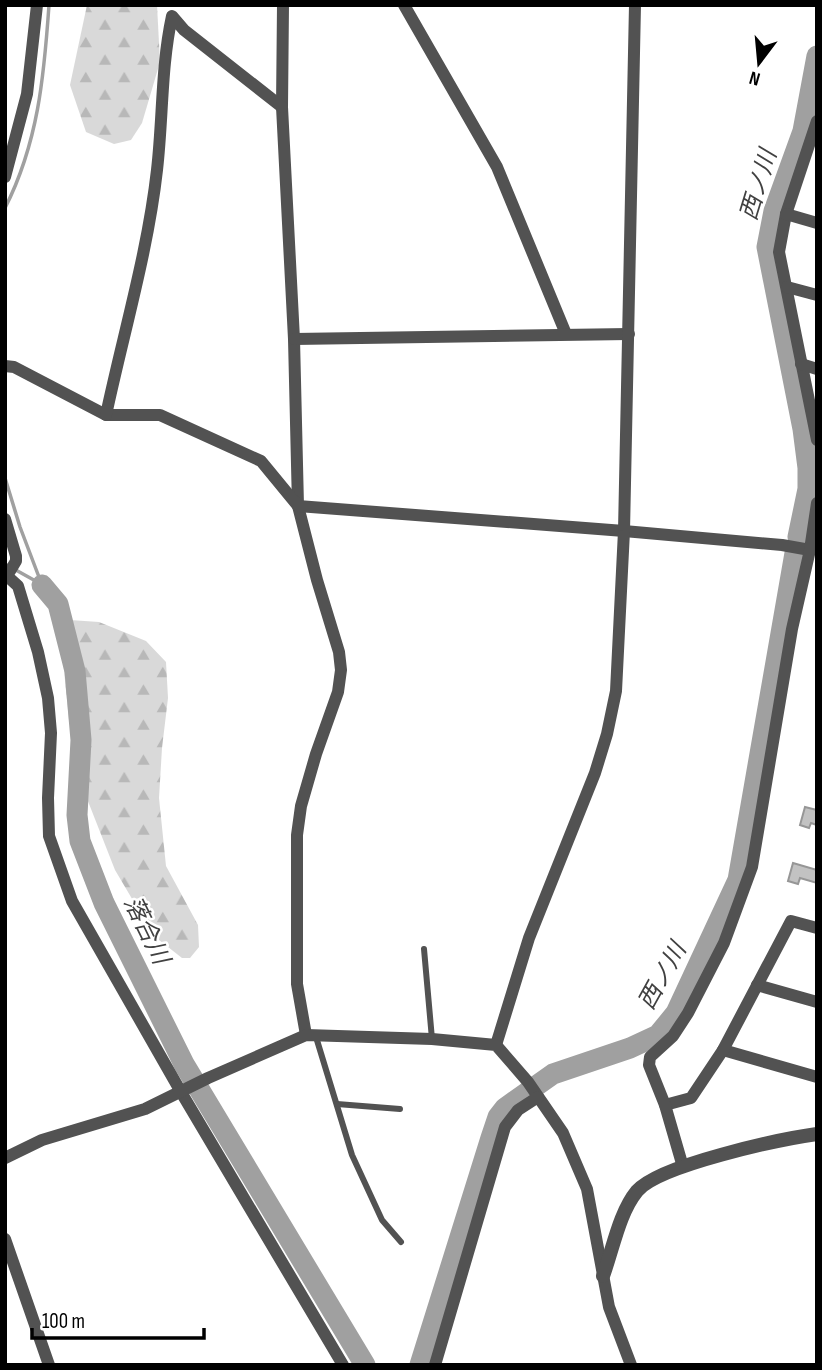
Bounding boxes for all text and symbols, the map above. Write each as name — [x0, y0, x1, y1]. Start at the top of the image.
north arrow — [724, 28, 794, 98]
text: N — [747, 65, 763, 90]
water label: 西ノ川 — [734, 144, 784, 224]
water label: 落合川 — [118, 892, 177, 972]
water label: 西ノ川 — [632, 935, 694, 1015]
scale bar — [32, 1296, 203, 1340]
text: 100 m — [42, 1309, 85, 1334]

